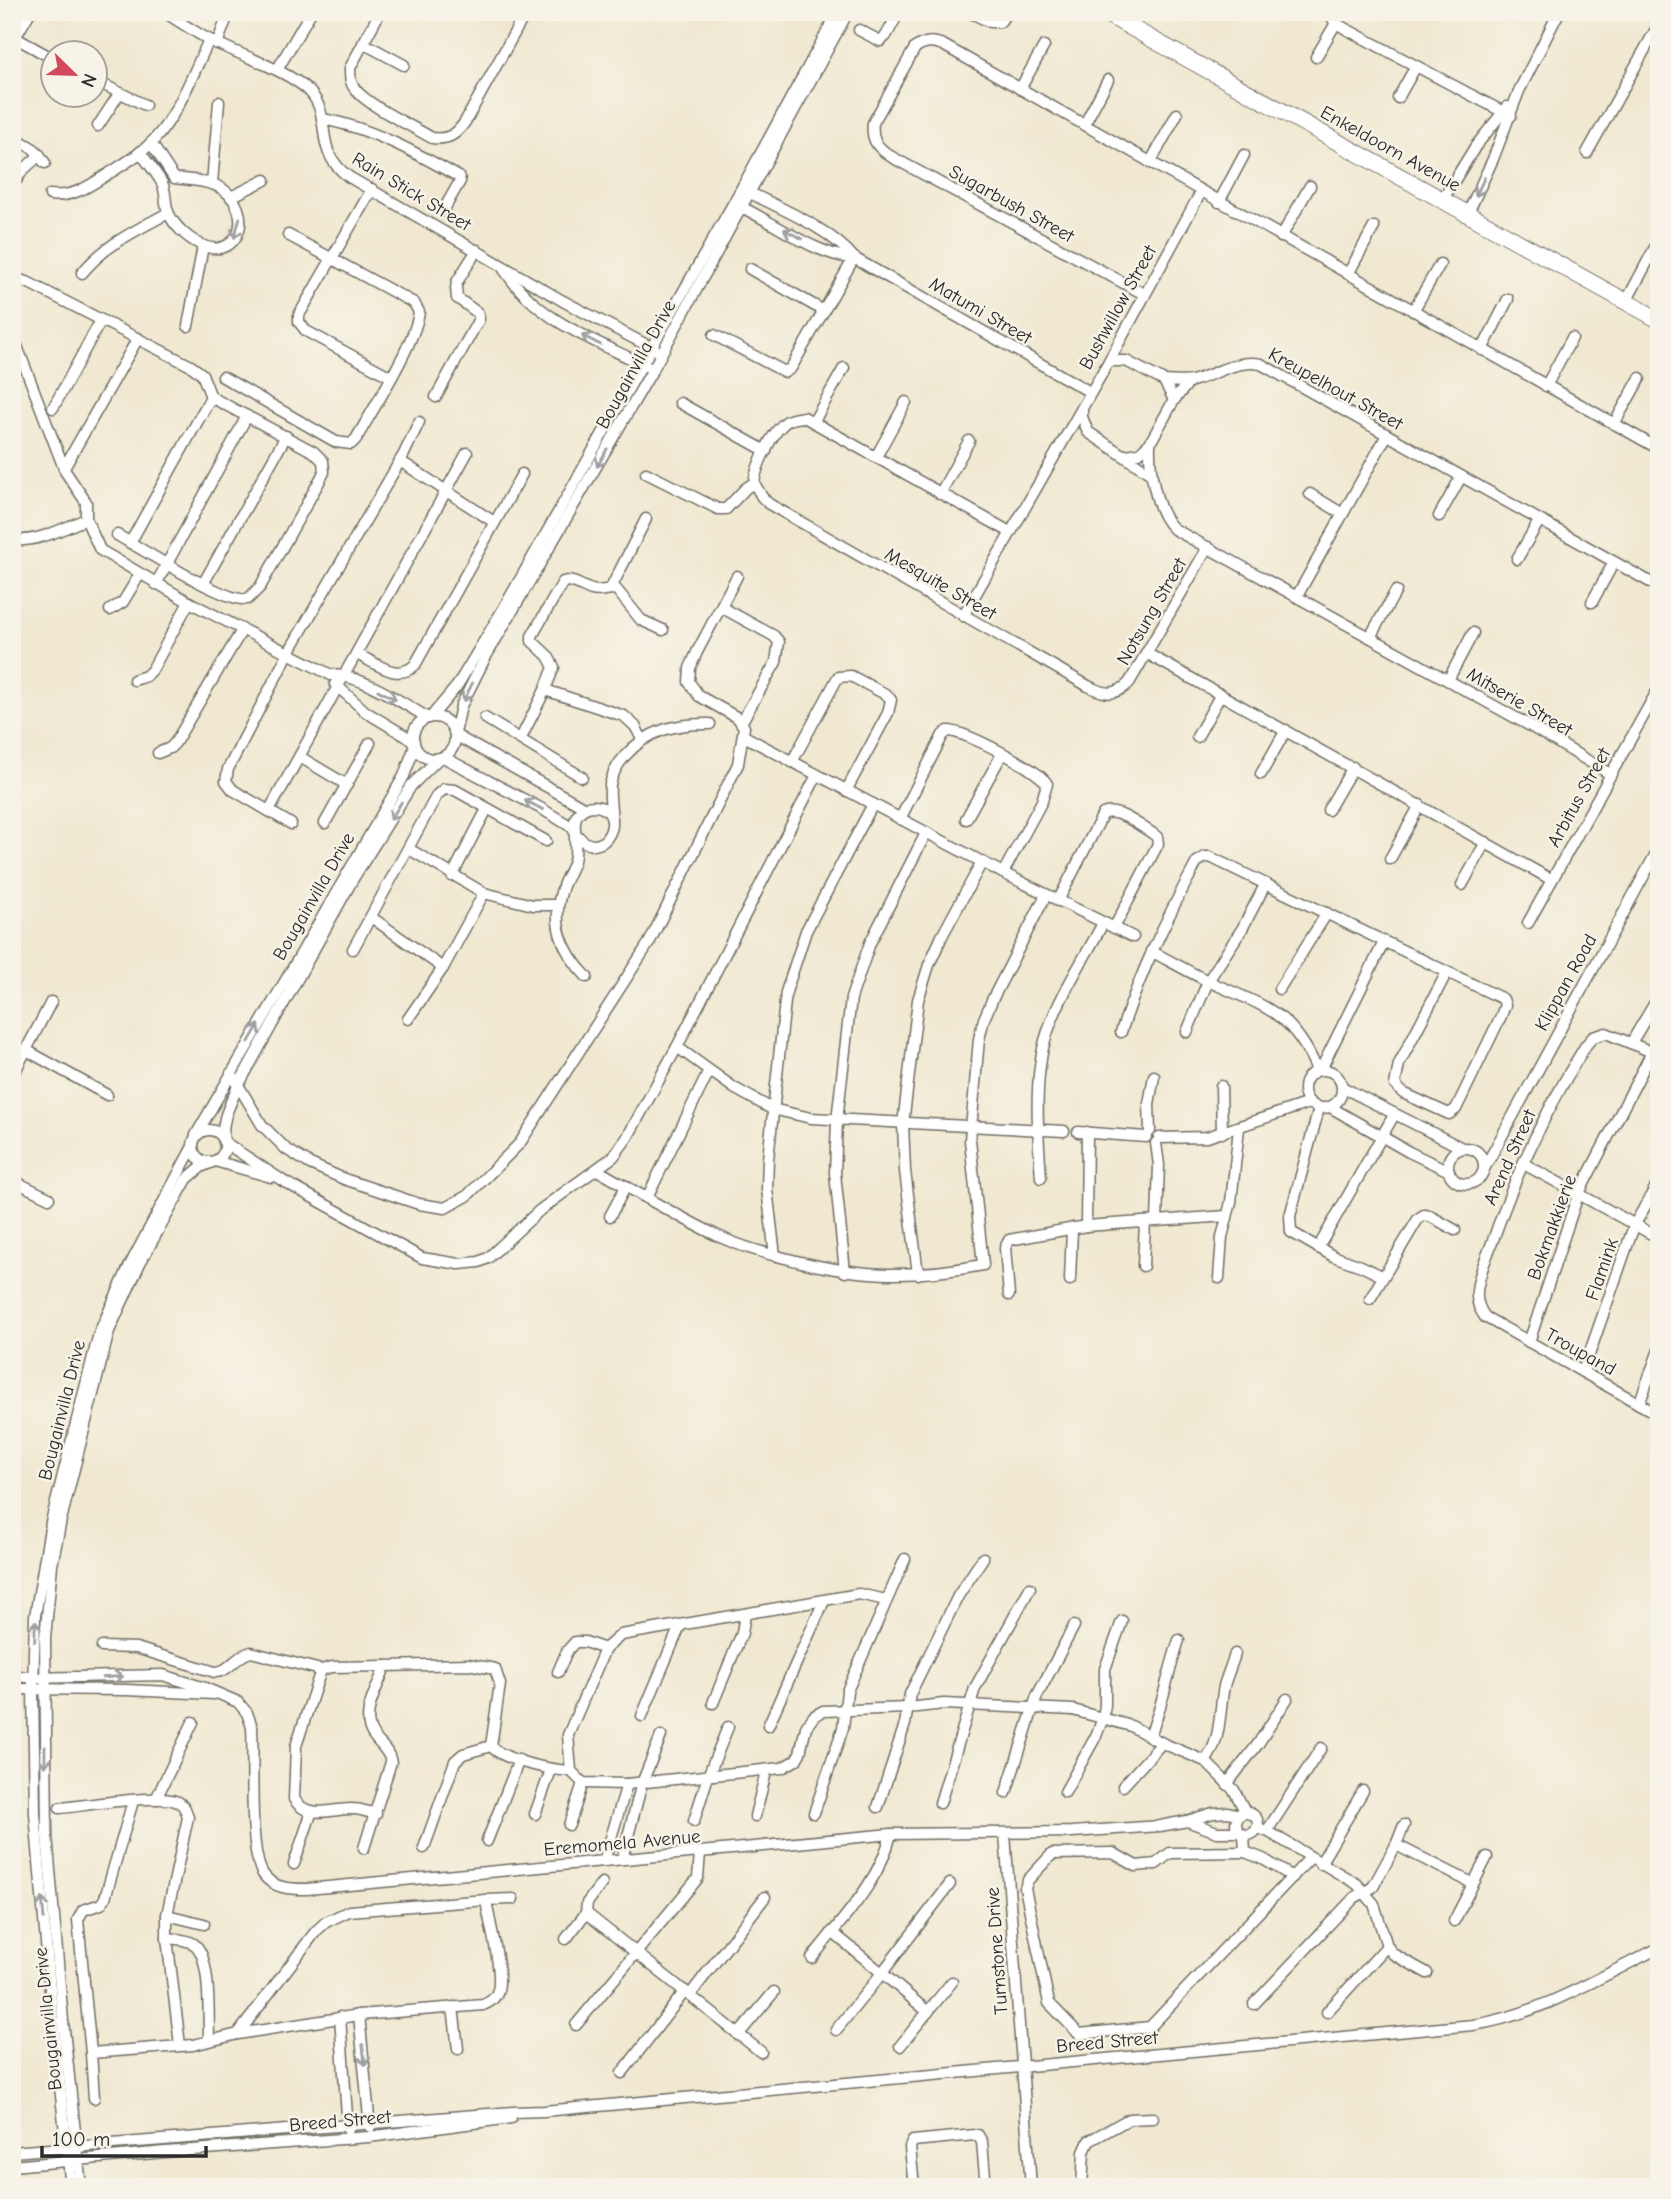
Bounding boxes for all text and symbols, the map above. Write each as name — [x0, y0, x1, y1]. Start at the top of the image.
north arrow — [38, 38, 108, 108]
text: N — [76, 70, 101, 90]
street label: Enkeldoorn Avenue — [1317, 101, 1464, 197]
street label: Rain Stick Street — [348, 148, 475, 236]
street label: Sugarbush Street — [945, 160, 1078, 248]
one-way arrow — [1473, 176, 1486, 197]
one-way arrow — [230, 216, 243, 238]
one-way arrow — [783, 227, 804, 240]
street label: Bushwillow Street — [1075, 241, 1161, 374]
street label: Matumi Street — [925, 273, 1036, 349]
street label: Bougainvilla Drive — [591, 296, 680, 433]
one-way arrow — [581, 333, 602, 347]
street label: Kreupelhout Street — [1265, 343, 1407, 435]
one-way arrow — [594, 448, 608, 468]
street label: Mesquite Street — [881, 543, 1001, 625]
street label: Notsung Street — [1112, 554, 1192, 669]
street label: Mitserie Street — [1463, 663, 1577, 741]
one-way arrow — [460, 681, 474, 702]
one-way arrow — [376, 689, 397, 702]
street label: Arbitus Street — [1543, 744, 1615, 851]
one-way arrow — [524, 797, 545, 811]
one-way arrow — [388, 800, 402, 820]
street label: Bougainvilla Drive — [268, 829, 359, 964]
street label: Klippan Road — [1530, 930, 1601, 1035]
one-way arrow — [247, 1024, 261, 1044]
street label: Arend Street — [1479, 1106, 1541, 1209]
street label: Bokmakkierie — [1523, 1172, 1581, 1283]
street label: Flamink — [1581, 1234, 1623, 1303]
street label: Troupand — [1541, 1323, 1620, 1380]
street label: Bougainvilla Drive — [34, 1338, 90, 1483]
one-way arrow — [28, 1620, 41, 1643]
one-way arrow — [101, 1670, 124, 1683]
one-way arrow — [38, 1746, 52, 1769]
street label: Eremomela Avenue — [543, 1825, 701, 1861]
street label: Turnstone Drive — [982, 1886, 1012, 2015]
one-way arrow — [36, 1897, 49, 1919]
street label: Bougainvilla Drive — [30, 1946, 66, 2092]
street label: Breed Street — [1055, 2027, 1159, 2057]
one-way arrow — [357, 2044, 370, 2066]
street label: Breed Street — [288, 2106, 392, 2136]
scale bar — [42, 2115, 206, 2159]
text: 100 m — [52, 2127, 110, 2151]

